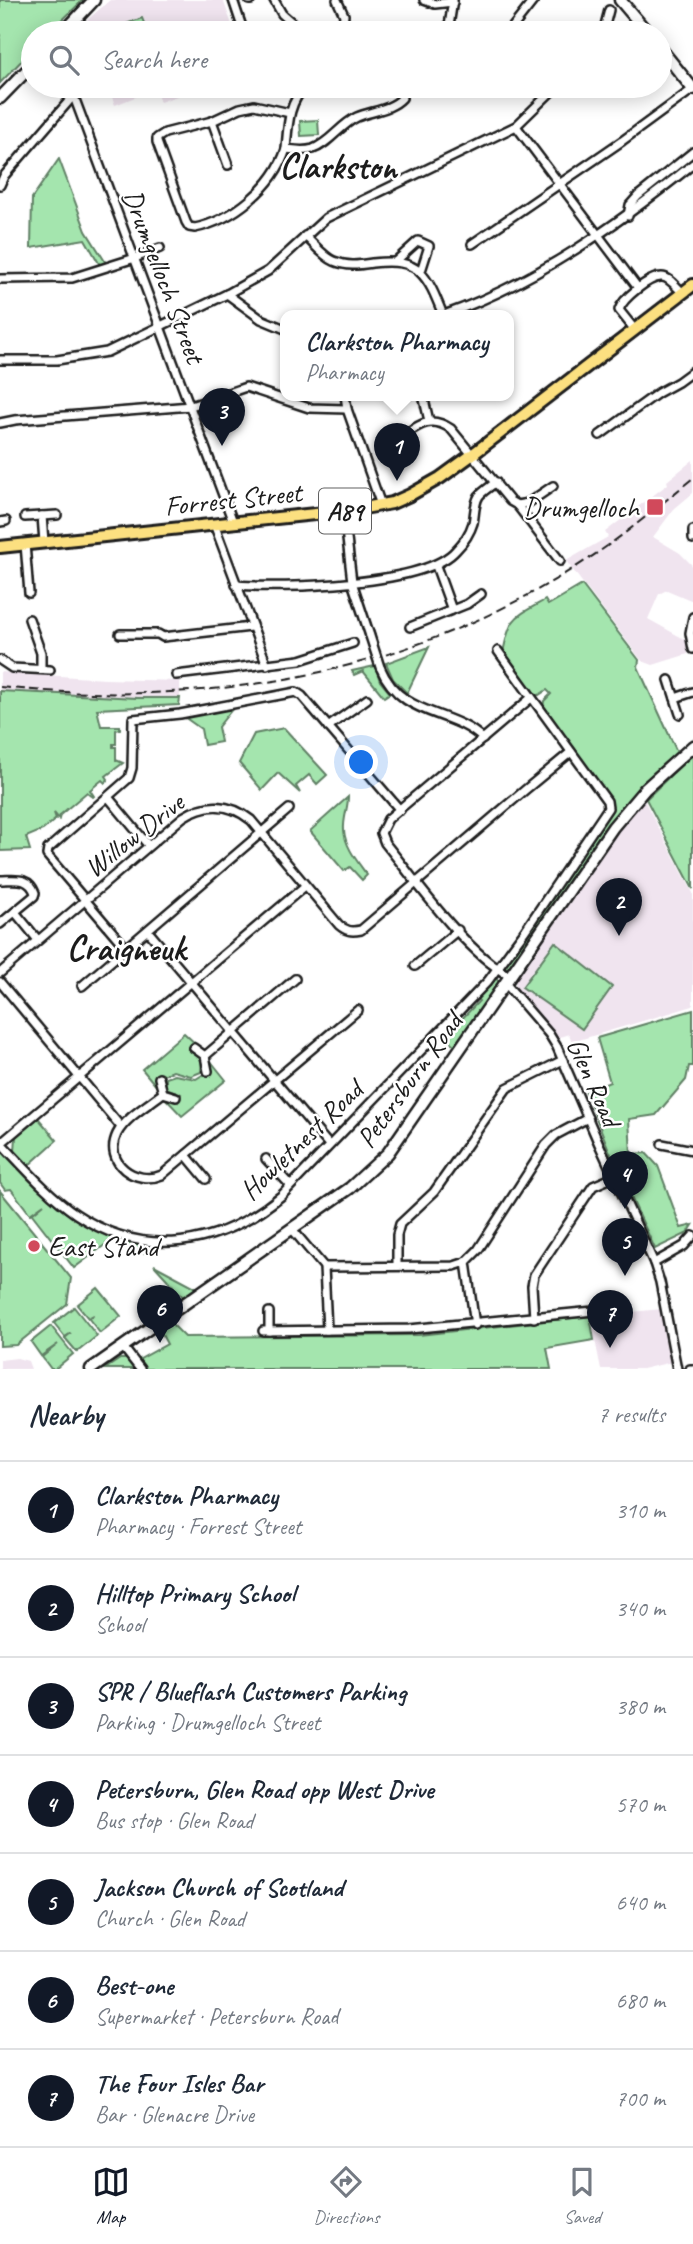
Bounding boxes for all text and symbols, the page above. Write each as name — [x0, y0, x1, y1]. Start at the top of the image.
search box — [21, 21, 672, 98]
icon: search — [45, 41, 83, 79]
text: Search here — [101, 43, 207, 76]
district label: Clarkston — [280, 144, 398, 189]
street label: Drumgelloch Street — [115, 184, 214, 370]
popup — [280, 310, 514, 401]
text: Clarkston Pharmacy — [306, 325, 488, 358]
text: Pharmacy — [306, 358, 384, 387]
pin: 3 — [199, 388, 245, 446]
pin: 1 — [374, 423, 420, 481]
street label: Forrest Street — [163, 474, 306, 524]
road number: A89 — [319, 489, 371, 534]
place label: Drumgelloch — [523, 490, 641, 525]
marker: Drumgelloch — [645, 497, 665, 517]
your location — [344, 745, 378, 779]
street label: Willow Drive — [77, 784, 192, 885]
pin: 2 — [596, 878, 642, 936]
district label: Craigneuk — [67, 926, 188, 971]
street label: Petersburn Road — [348, 1002, 472, 1154]
street label: Glen Road — [559, 1032, 631, 1135]
street label: Howletnest Road — [232, 1070, 373, 1207]
pin: 4 — [602, 1151, 648, 1209]
pin: 5 — [602, 1218, 648, 1276]
place label: East Stand — [48, 1229, 162, 1264]
marker: East Stand — [26, 1238, 42, 1254]
pin: 6 — [137, 1285, 183, 1343]
pin: 7 — [587, 1290, 633, 1348]
text: Nearby — [28, 1396, 104, 1434]
text: 7 results — [598, 1400, 665, 1429]
text: Clarkston Pharmacy — [95, 1479, 278, 1512]
text: 1 — [46, 1496, 56, 1525]
text: 310 m — [616, 1496, 665, 1525]
text: Pharmacy · Forrest Street — [95, 1512, 301, 1541]
text: Hilltop Primary School — [95, 1577, 295, 1610]
text: 2 — [46, 1594, 56, 1623]
text: 340 m — [616, 1594, 665, 1623]
text: School — [95, 1610, 144, 1639]
text: SPR / Blueflash Customers Parking — [95, 1675, 406, 1708]
text: 3 — [46, 1692, 56, 1721]
text: 380 m — [616, 1692, 665, 1721]
text: Parking · Drumgelloch Street — [95, 1708, 320, 1737]
text: Petersburn, Glen Road opp West Drive — [95, 1773, 433, 1806]
text: 4 — [46, 1790, 56, 1819]
text: 570 m — [616, 1790, 665, 1819]
text: Bus stop · Glen Road — [95, 1806, 253, 1835]
text: Jackson Church of Scotland — [95, 1871, 343, 1904]
text: 5 — [46, 1888, 56, 1917]
text: 640 m — [616, 1888, 665, 1917]
text: Church · Glen Road — [95, 1904, 245, 1933]
text: Best-one — [95, 1969, 174, 2002]
text: 6 — [46, 1986, 56, 2015]
text: 680 m — [616, 1986, 665, 2015]
text: Supermarket · Petersburn Road — [95, 2002, 338, 2031]
text: The Four Isles Bar — [95, 2067, 263, 2100]
text: 7 — [46, 2084, 56, 2113]
text: 700 m — [616, 2084, 665, 2113]
text: Bar · Glenacre Drive — [95, 2100, 254, 2129]
tab: Map — [92, 2163, 130, 2229]
tab: Directions — [313, 2163, 380, 2229]
tab: Saved — [563, 2163, 601, 2229]

